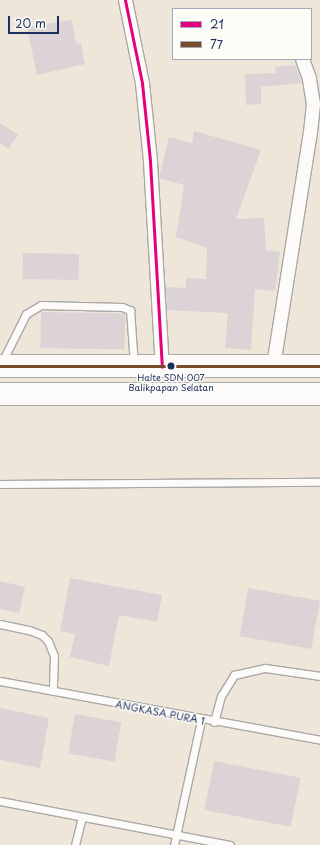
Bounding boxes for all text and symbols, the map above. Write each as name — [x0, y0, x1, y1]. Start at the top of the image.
scale bar — [10, 8, 61, 34]
legend — [172, 8, 312, 60]
text: 20 m — [15, 14, 46, 32]
text: 21 — [210, 15, 224, 33]
text: 77 — [210, 35, 223, 53]
marker: Halte SDN 007 Balikpapan Selatan — [166, 361, 176, 371]
place label: Halte SDN 007 Balikpapan Selatan — [129, 372, 213, 393]
street label: ANGKASA PURA 1 — [114, 697, 206, 727]

